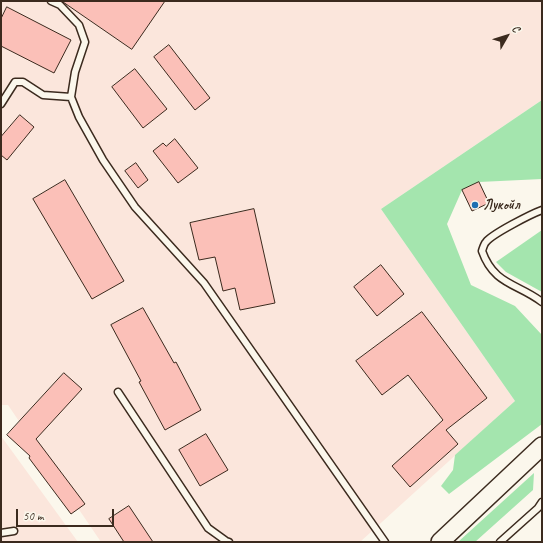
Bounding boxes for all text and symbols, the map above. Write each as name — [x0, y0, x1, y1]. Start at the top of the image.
north arrow — [487, 16, 527, 56]
text: С — [509, 22, 523, 35]
place label: Лукойл — [483, 197, 520, 213]
marker: Лукойл — [470, 200, 480, 210]
scale bar — [18, 501, 116, 527]
text: 50 m — [23, 508, 43, 524]

